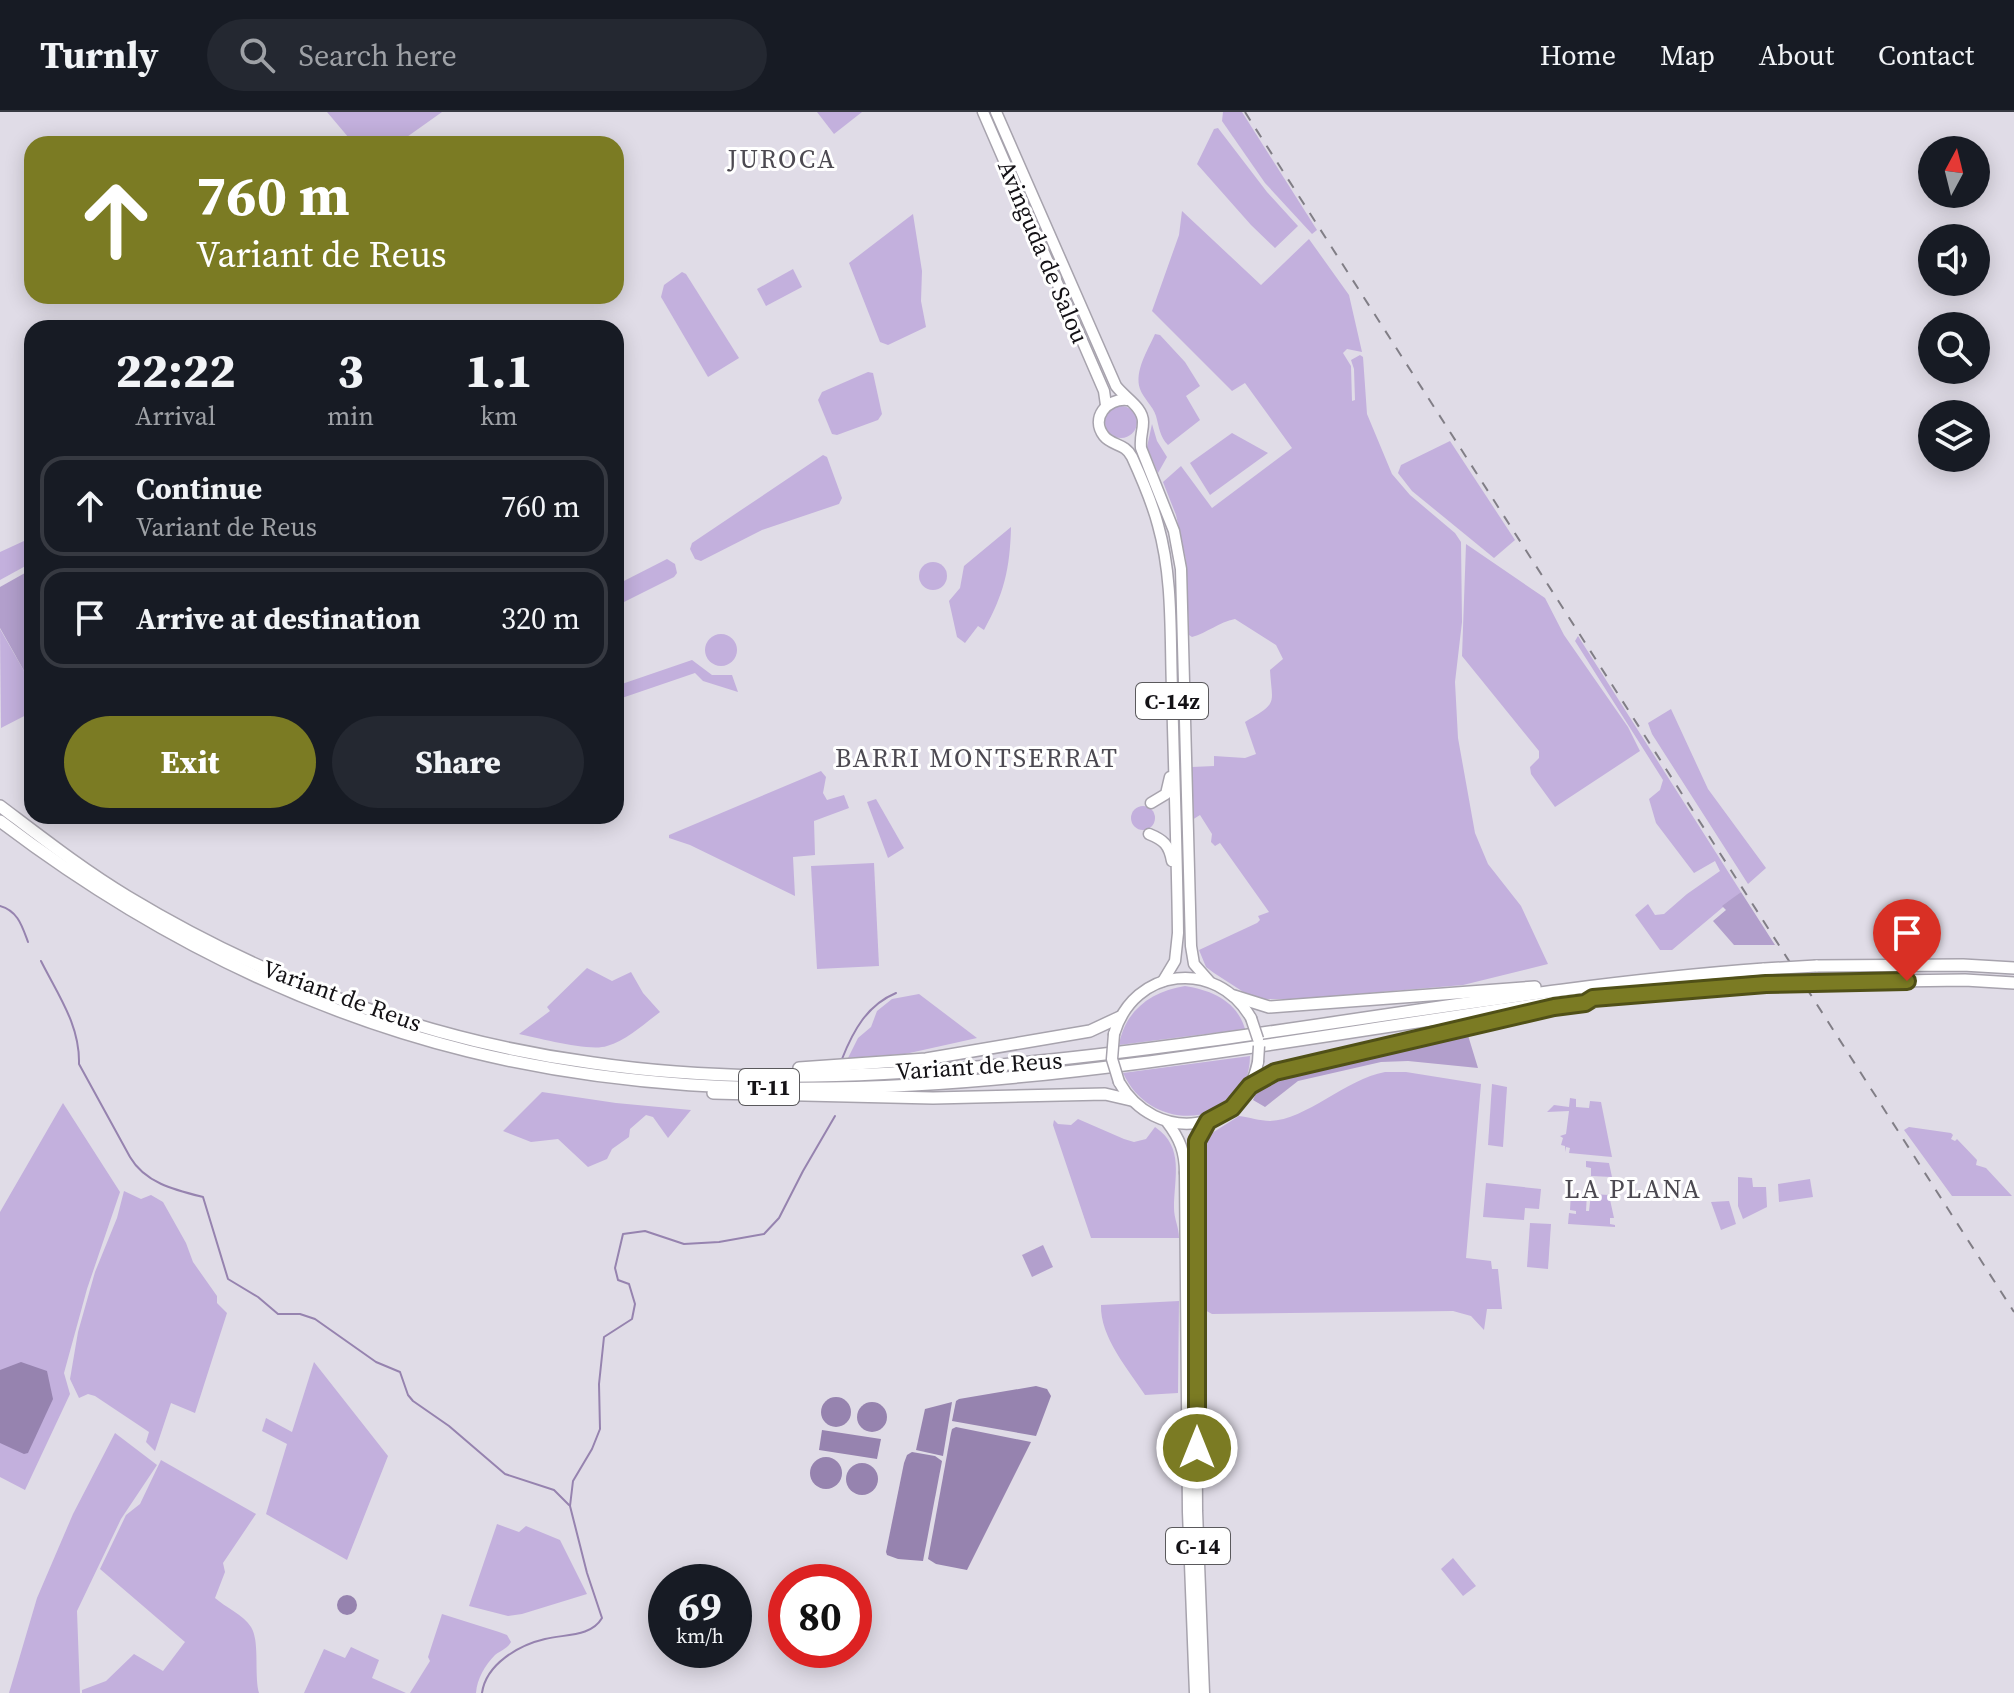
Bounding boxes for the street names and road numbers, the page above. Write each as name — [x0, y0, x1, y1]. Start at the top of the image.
street label: Avinguda de Salou — [990, 155, 1097, 348]
road number: C-14z — [1136, 683, 1208, 719]
street label: Variant de Reus — [258, 951, 426, 1040]
street label: Variant de Reus — [894, 1043, 1063, 1088]
road number: T-11 — [739, 1069, 799, 1105]
road number: C-14 — [1166, 1528, 1230, 1564]

